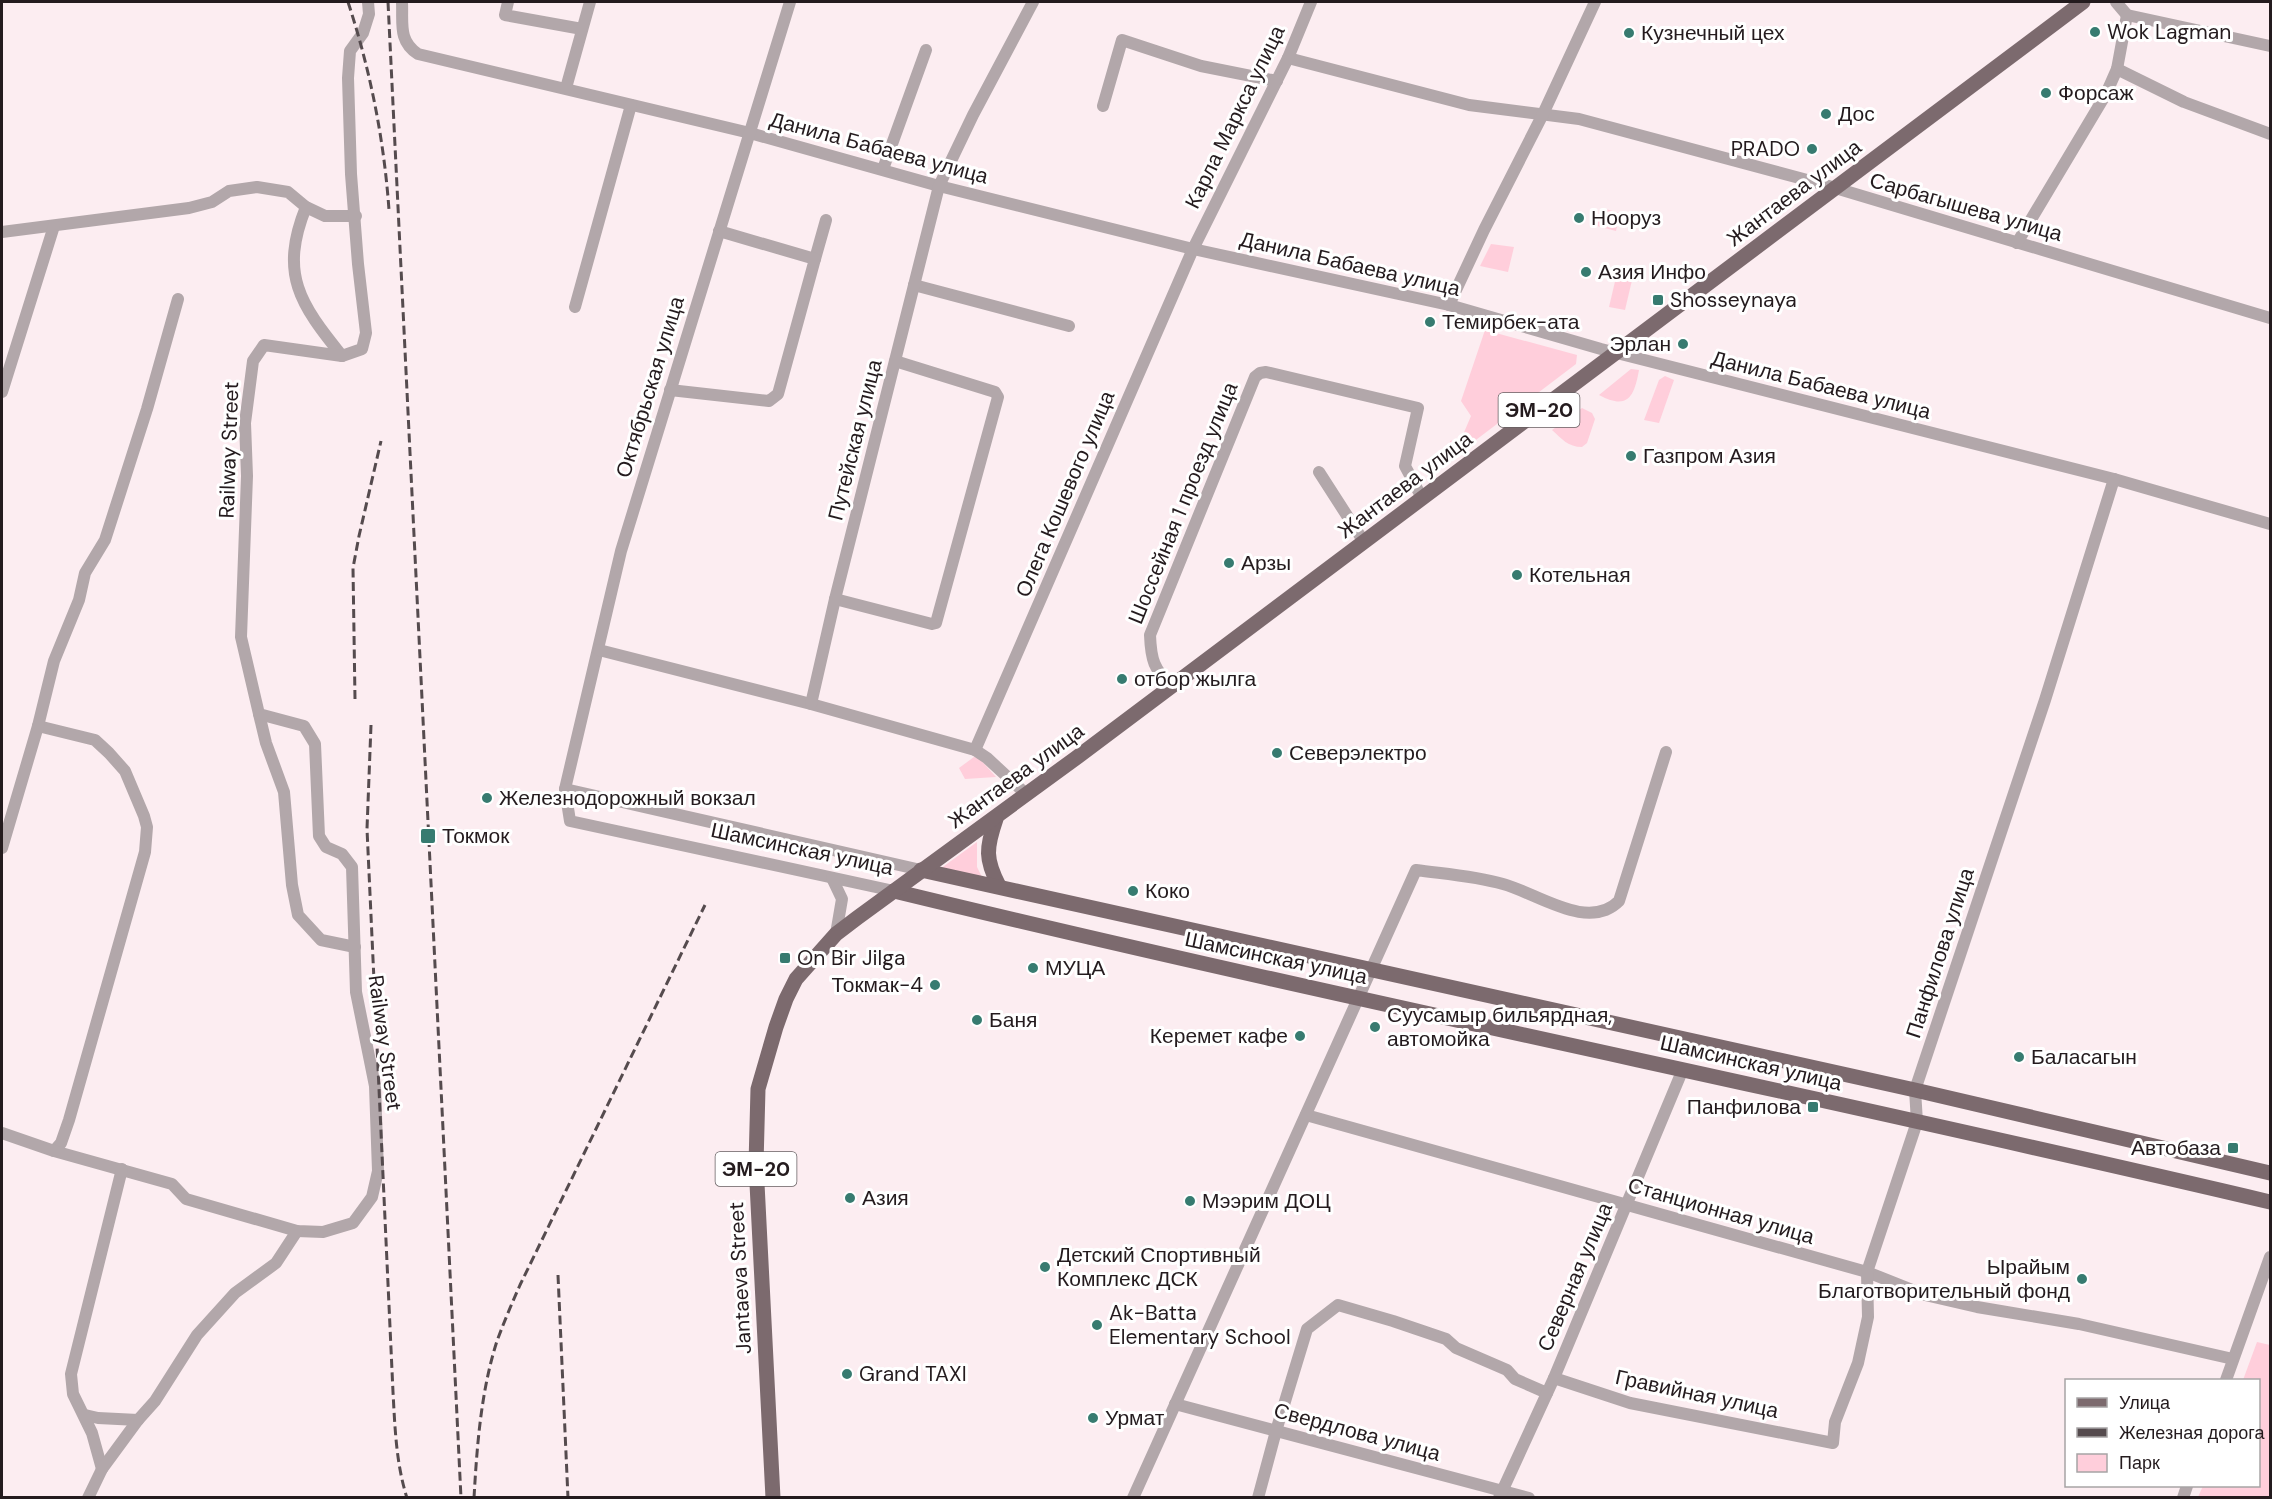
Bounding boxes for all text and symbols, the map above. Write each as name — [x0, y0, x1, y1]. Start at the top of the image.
place label: Wok Lagman — [2107, 18, 2231, 46]
place label: Кузнечный цех — [1641, 19, 1785, 47]
street label: Карла Маркса улица — [1178, 21, 1292, 213]
marker: Wok Lagman — [2088, 25, 2102, 39]
marker: Кузнечный цех — [1622, 26, 1636, 40]
place label: Форсаж — [2058, 79, 2134, 107]
marker: Форсаж — [2039, 86, 2053, 100]
place label: Дос — [1838, 100, 1875, 128]
street label: Данила Бабаева улица — [767, 105, 992, 191]
marker: Дос — [1819, 107, 1833, 121]
street label: Жантаева улица — [1721, 133, 1867, 253]
place label: PRADO — [1731, 135, 1800, 163]
marker: PRADO — [1805, 142, 1819, 156]
street label: Сарбагышева улица — [1866, 166, 2066, 248]
place label: Нооруз — [1591, 204, 1661, 232]
marker: Нооруз — [1572, 211, 1586, 225]
street label: Данила Бабаева улица — [1237, 225, 1463, 303]
place label: Азия Инфо — [1598, 258, 1706, 286]
marker: Азия Инфо — [1579, 265, 1593, 279]
place label: Shosseynaya — [1670, 286, 1797, 314]
street label: Октябрьская улица — [609, 293, 691, 481]
marker: Shosseynaya — [1651, 293, 1665, 307]
place label: Темирбек-ата — [1442, 308, 1580, 336]
marker: Темирбек-ата — [1423, 315, 1437, 329]
place label: Эрлан — [1609, 330, 1671, 358]
marker: Эрлан — [1676, 337, 1690, 351]
street label: Данила Бабаева улица — [1708, 344, 1934, 426]
street label: Путейская улица — [821, 356, 889, 523]
street label: Шоссейная 1 проезд улица — [1122, 378, 1244, 628]
street label: Railway Street — [213, 381, 245, 519]
street label: Олега Кошевого улица — [1009, 386, 1121, 602]
road number: ЭМ-20 — [1498, 393, 1580, 427]
street label: Жантаева улица — [1332, 425, 1478, 545]
place label: Газпром Азия — [1643, 442, 1776, 470]
marker: Газпром Азия — [1624, 449, 1638, 463]
place label: Арзы — [1241, 549, 1291, 577]
marker: Арзы — [1222, 556, 1236, 570]
place label: Котельная — [1529, 561, 1631, 589]
marker: Котельная — [1510, 568, 1524, 582]
place label: отбор жылга — [1134, 665, 1256, 693]
marker: отбор жылга — [1115, 672, 1129, 686]
street label: Жантаева улица — [942, 717, 1090, 835]
place label: Северэлектро — [1289, 739, 1427, 767]
marker: Северэлектро — [1270, 746, 1284, 760]
place label: Железнодорожный вокзал — [499, 784, 756, 812]
marker: Железнодорожный вокзал — [480, 791, 494, 805]
street label: Шамсинская улица — [708, 816, 896, 882]
place label: Токмок — [442, 822, 510, 850]
marker: Токмок — [419, 827, 437, 845]
street label: Панфилова улица — [1899, 864, 1981, 1042]
place label: Коко — [1145, 877, 1190, 905]
marker: Коко — [1126, 884, 1140, 898]
street label: Шамсинская улица — [1182, 925, 1370, 991]
place label: On Bir Jilga — [797, 944, 905, 972]
marker: On Bir Jilga — [778, 951, 792, 965]
place label: МУЦА — [1045, 954, 1105, 982]
marker: МУЦА — [1026, 961, 1040, 975]
place label: Токмак-4 — [832, 971, 923, 999]
street label: Railway Street — [362, 973, 408, 1113]
marker: Токмак-4 — [928, 978, 942, 992]
place label: Суусамыр бильярдная, автомойка — [1387, 1001, 1612, 1053]
place label: Баня — [989, 1006, 1037, 1034]
marker: Баня — [970, 1013, 984, 1027]
marker: Суусамыр бильярдная, автомойка — [1368, 1020, 1382, 1034]
place label: Керемет кафе — [1150, 1022, 1288, 1050]
street label: Шамсинская улица — [1657, 1028, 1845, 1098]
marker: Керемет кафе — [1293, 1029, 1307, 1043]
place label: Баласагын — [2031, 1043, 2137, 1071]
marker: Баласагын — [2012, 1050, 2026, 1064]
place label: Панфилова — [1687, 1093, 1801, 1121]
marker: Панфилова — [1806, 1100, 1820, 1114]
place label: Автобаза — [2131, 1134, 2221, 1162]
marker: Автобаза — [2226, 1141, 2240, 1155]
road number: ЭМ-20 — [716, 1152, 796, 1186]
street label: Станционная улица — [1624, 1171, 1818, 1251]
place label: Азия — [862, 1184, 909, 1212]
place label: Мээрим ДОЦ — [1202, 1187, 1331, 1215]
marker: Азия — [843, 1191, 857, 1205]
marker: Мээрим ДОЦ — [1183, 1194, 1197, 1208]
street label: Северная улица — [1531, 1198, 1619, 1356]
street label: Jantaeva Street — [722, 1201, 758, 1355]
place label: Детский Спортивный Комплекс ДСК — [1057, 1241, 1261, 1293]
place label: Ырайым Благотворительный фонд — [1818, 1253, 2070, 1305]
marker: Детский Спортивный Комплекс ДСК — [1038, 1260, 1052, 1274]
marker: Ырайым Благотворительный фонд — [2075, 1272, 2089, 1286]
place label: Ak-Batta Elementary School — [1109, 1299, 1291, 1351]
marker: Ak-Batta Elementary School — [1090, 1318, 1104, 1332]
place label: Grand TAXI — [859, 1360, 967, 1388]
street label: Гравийная улица — [1613, 1363, 1781, 1425]
marker: Grand TAXI — [840, 1367, 854, 1381]
legend — [2065, 1379, 2260, 1487]
text: Улица — [2119, 1391, 2171, 1415]
street label: Свердлова улица — [1271, 1396, 1444, 1468]
place label: Урмат — [1105, 1404, 1165, 1432]
marker: Урмат — [1086, 1411, 1100, 1425]
text: Железная дорога — [2119, 1421, 2265, 1445]
text: Парк — [2119, 1451, 2160, 1475]

